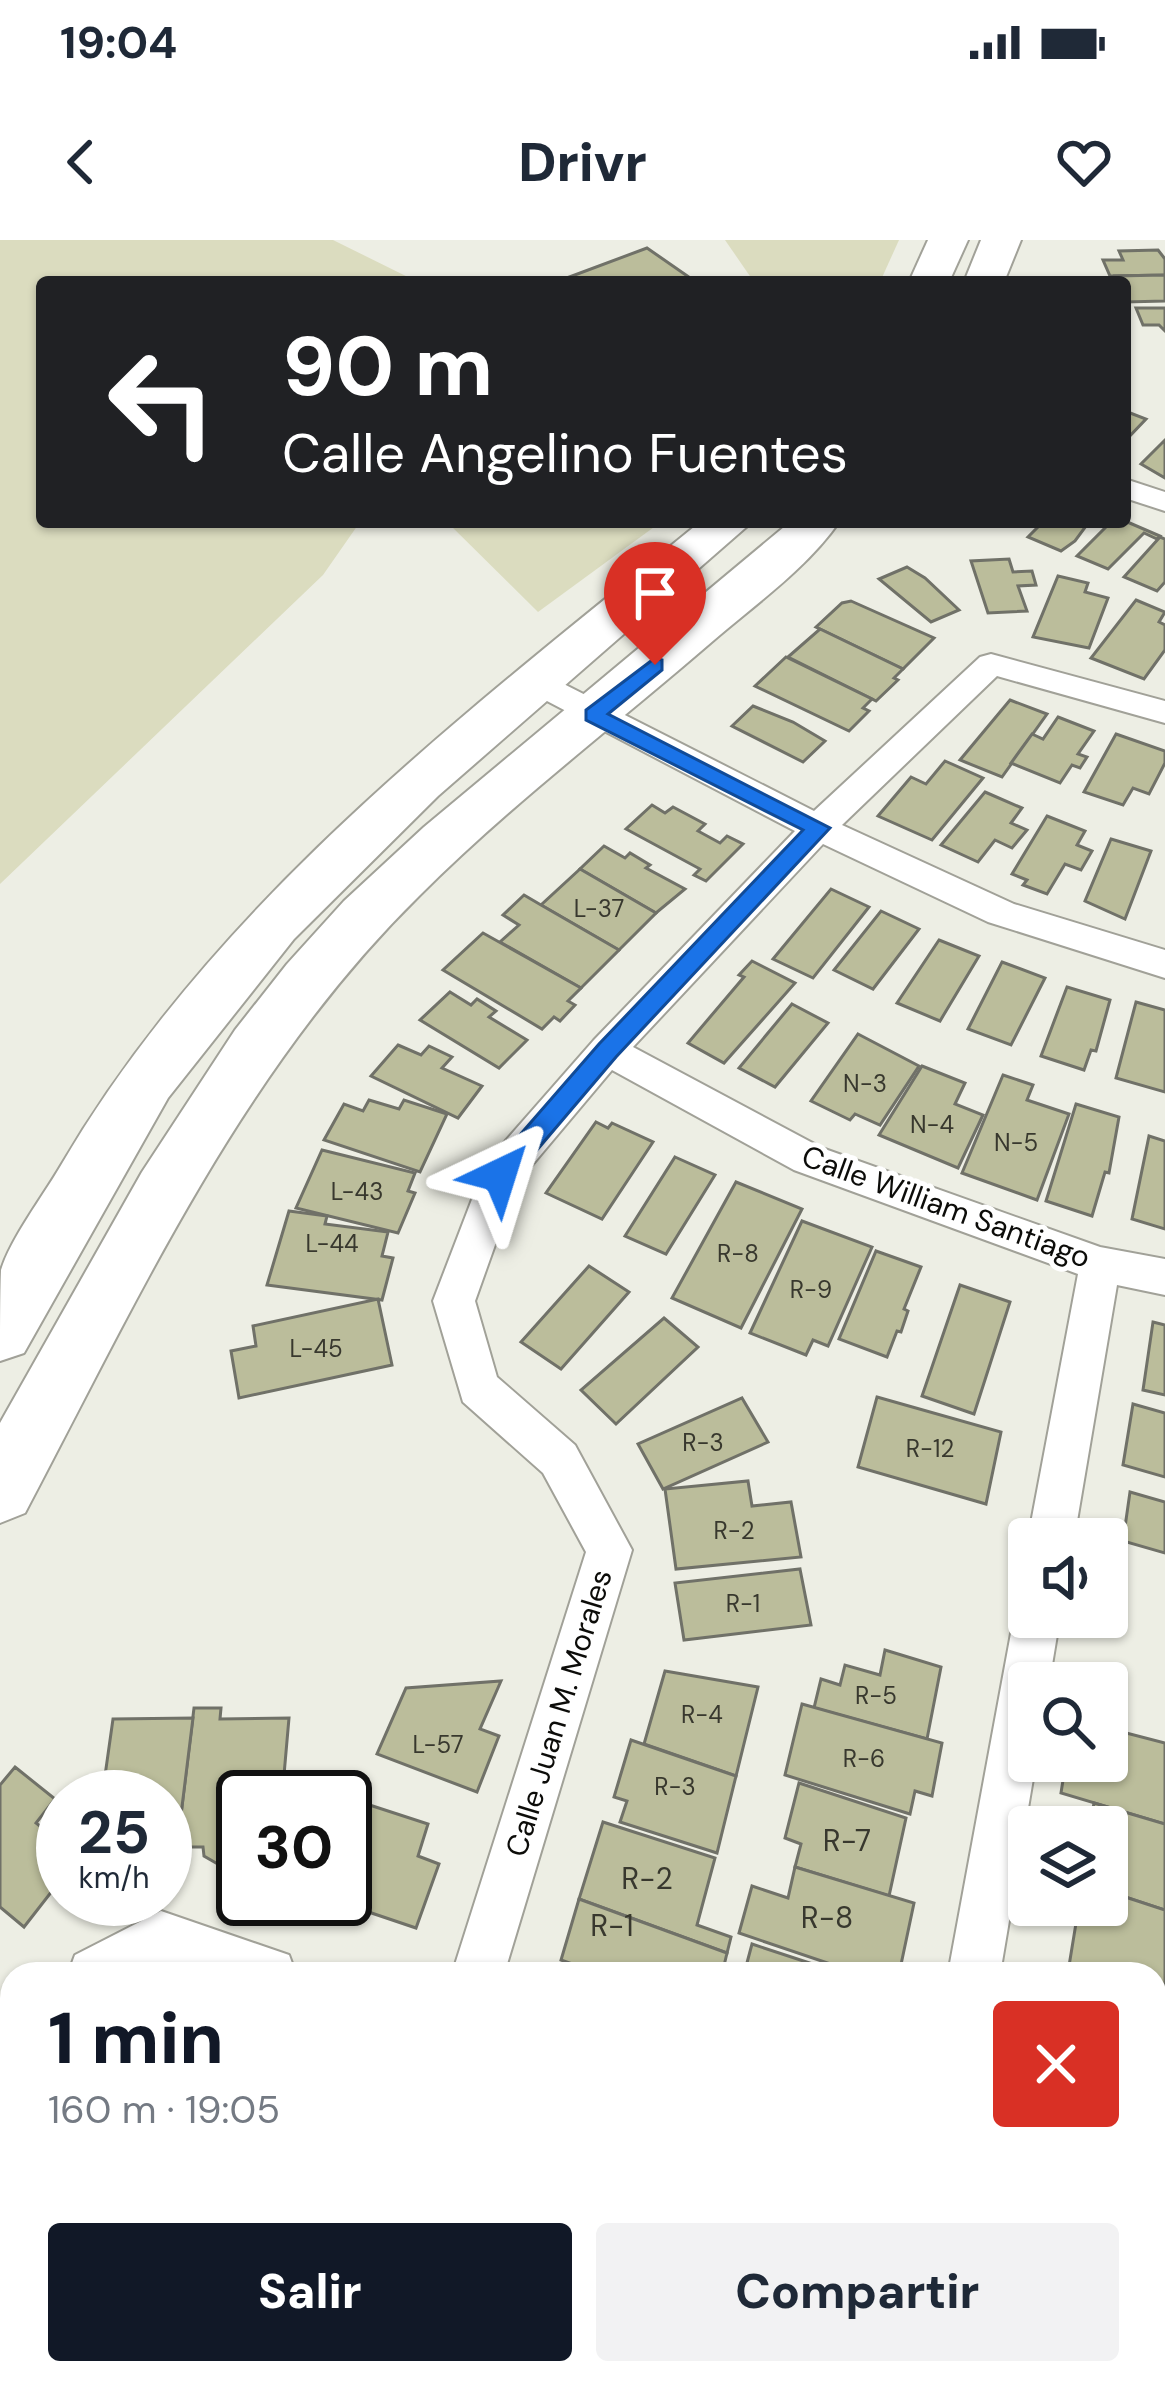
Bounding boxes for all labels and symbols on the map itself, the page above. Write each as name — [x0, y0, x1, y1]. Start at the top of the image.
pin — [604, 542, 706, 665]
house number: L-37 — [574, 893, 624, 924]
house number: N-3 — [843, 1068, 887, 1099]
house number: N-4 — [910, 1109, 954, 1140]
position arrow — [437, 1112, 563, 1238]
house number: N-5 — [994, 1127, 1038, 1158]
street label: Calle William Santiago — [797, 1136, 1096, 1277]
house number: L-43 — [331, 1176, 383, 1207]
house number: L-44 — [305, 1228, 359, 1259]
house number: R-8 — [717, 1238, 759, 1269]
house number: R-9 — [790, 1274, 832, 1305]
house number: L-45 — [289, 1333, 343, 1364]
house number: R-3 — [682, 1427, 724, 1458]
house number: R-12 — [906, 1433, 954, 1464]
house number: R-2 — [713, 1515, 755, 1546]
street label: Calle Juan M. Morales — [496, 1564, 621, 1861]
house number: R-1 — [726, 1588, 760, 1619]
house number: R-5 — [855, 1680, 897, 1711]
house number: R-4 — [681, 1699, 723, 1730]
house number: L-57 — [412, 1729, 464, 1760]
house number: R-6 — [843, 1743, 885, 1774]
speed limit sign: 30 — [216, 1770, 372, 1926]
house number: R-3 — [654, 1771, 696, 1802]
house number: R-7 — [823, 1821, 871, 1860]
house number: R-2 — [621, 1859, 673, 1898]
house number: R-8 — [801, 1898, 853, 1937]
house number: R-1 — [590, 1906, 634, 1945]

